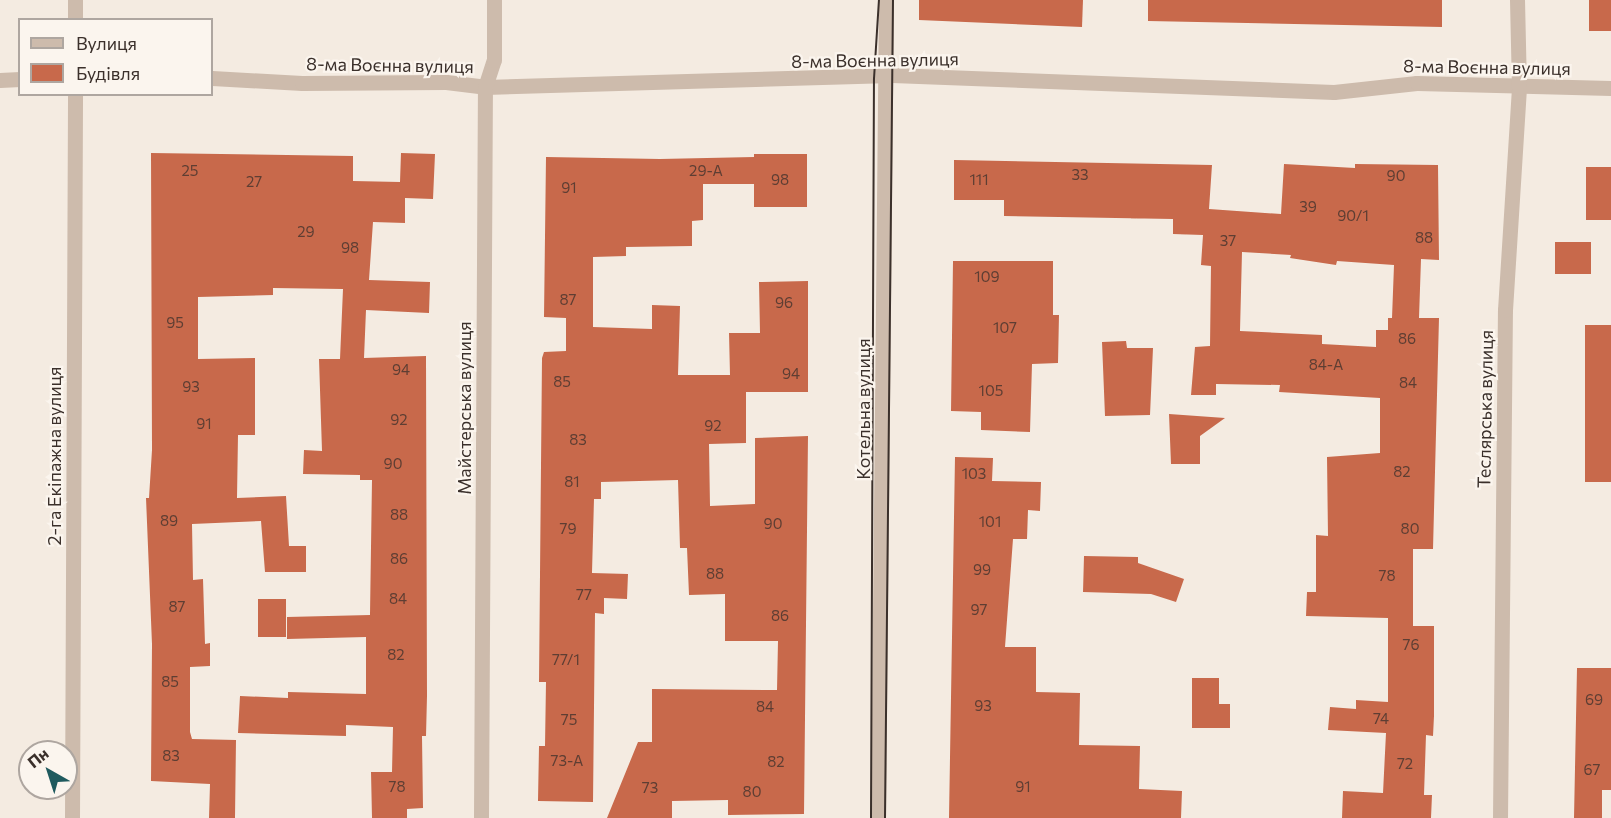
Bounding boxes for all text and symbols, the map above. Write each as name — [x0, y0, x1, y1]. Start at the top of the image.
legend — [18, 18, 213, 96]
text: Вулиця — [76, 32, 137, 54]
street label: 8-ма Воєнна вулиця — [791, 48, 959, 72]
street label: 8-ма Воєнна вулиця — [306, 53, 474, 77]
street label: 8-ма Воєнна вулиця — [1403, 55, 1571, 79]
text: Будівля — [76, 62, 140, 84]
house number: 25 — [182, 162, 198, 180]
house number: 29-А — [689, 162, 723, 180]
house number: 33 — [1071, 166, 1089, 184]
house number: 90 — [1387, 167, 1405, 185]
house number: 98 — [771, 171, 789, 189]
house number: 111 — [969, 171, 989, 189]
house number: 27 — [246, 173, 262, 191]
house number: 91 — [561, 179, 577, 197]
house number: 39 — [1299, 198, 1317, 216]
house number: 90/1 — [1337, 207, 1369, 225]
house number: 29 — [297, 223, 315, 241]
house number: 88 — [1415, 229, 1433, 247]
house number: 37 — [1220, 232, 1236, 250]
house number: 98 — [341, 239, 359, 257]
house number: 109 — [974, 268, 1000, 286]
house number: 87 — [560, 291, 576, 309]
house number: 96 — [775, 294, 793, 312]
house number: 95 — [166, 314, 184, 332]
house number: 107 — [993, 319, 1017, 337]
street label: Майстерська вулиця — [453, 321, 475, 495]
house number: 86 — [1398, 330, 1416, 348]
street label: Теслярська вулиця — [1473, 330, 1497, 488]
street label: Котельна вулиця — [852, 338, 874, 480]
house number: 84-А — [1309, 356, 1343, 374]
house number: 94 — [392, 361, 410, 379]
house number: 94 — [782, 365, 800, 383]
street label: 2-га Екіпажна вулиця — [43, 367, 65, 545]
house number: 85 — [553, 373, 571, 391]
house number: 84 — [1399, 374, 1417, 392]
house number: 93 — [182, 378, 200, 396]
house number: 105 — [979, 382, 1003, 400]
house number: 92 — [390, 411, 408, 429]
house number: 91 — [196, 415, 212, 433]
house number: 92 — [704, 417, 722, 435]
house number: 83 — [569, 431, 587, 449]
house number: 90 — [384, 455, 402, 473]
house number: 82 — [1393, 463, 1411, 481]
house number: 103 — [962, 465, 986, 483]
house number: 81 — [564, 473, 580, 491]
house number: 88 — [390, 506, 408, 524]
house number: 89 — [160, 512, 178, 530]
house number: 101 — [979, 513, 1001, 531]
house number: 90 — [764, 515, 782, 533]
house number: 79 — [560, 520, 576, 538]
house number: 80 — [1401, 520, 1419, 538]
house number: 86 — [390, 550, 408, 568]
house number: 99 — [973, 561, 991, 579]
house number: 88 — [706, 565, 724, 583]
house number: 78 — [1379, 567, 1395, 585]
house number: 77 — [576, 586, 592, 604]
house number: 84 — [389, 590, 407, 608]
house number: 87 — [169, 598, 185, 616]
house number: 97 — [971, 601, 987, 619]
house number: 86 — [771, 607, 789, 625]
house number: 76 — [1403, 636, 1419, 654]
house number: 82 — [387, 646, 405, 664]
house number: 77/1 — [552, 651, 580, 669]
house number: 85 — [161, 673, 179, 691]
house number: 69 — [1585, 691, 1603, 709]
house number: 93 — [974, 697, 992, 715]
house number: 84 — [756, 698, 774, 716]
house number: 74 — [1373, 710, 1389, 728]
house number: 75 — [561, 711, 577, 729]
north arrow — [18, 740, 78, 800]
text: Пн — [23, 743, 52, 771]
house number: 83 — [162, 747, 180, 765]
house number: 73-А — [551, 752, 583, 770]
house number: 82 — [767, 753, 785, 771]
house number: 72 — [1397, 755, 1413, 773]
house number: 67 — [1584, 761, 1600, 779]
house number: 78 — [389, 778, 405, 796]
house number: 91 — [1015, 778, 1031, 796]
house number: 73 — [642, 779, 658, 797]
house number: 80 — [743, 783, 761, 801]

